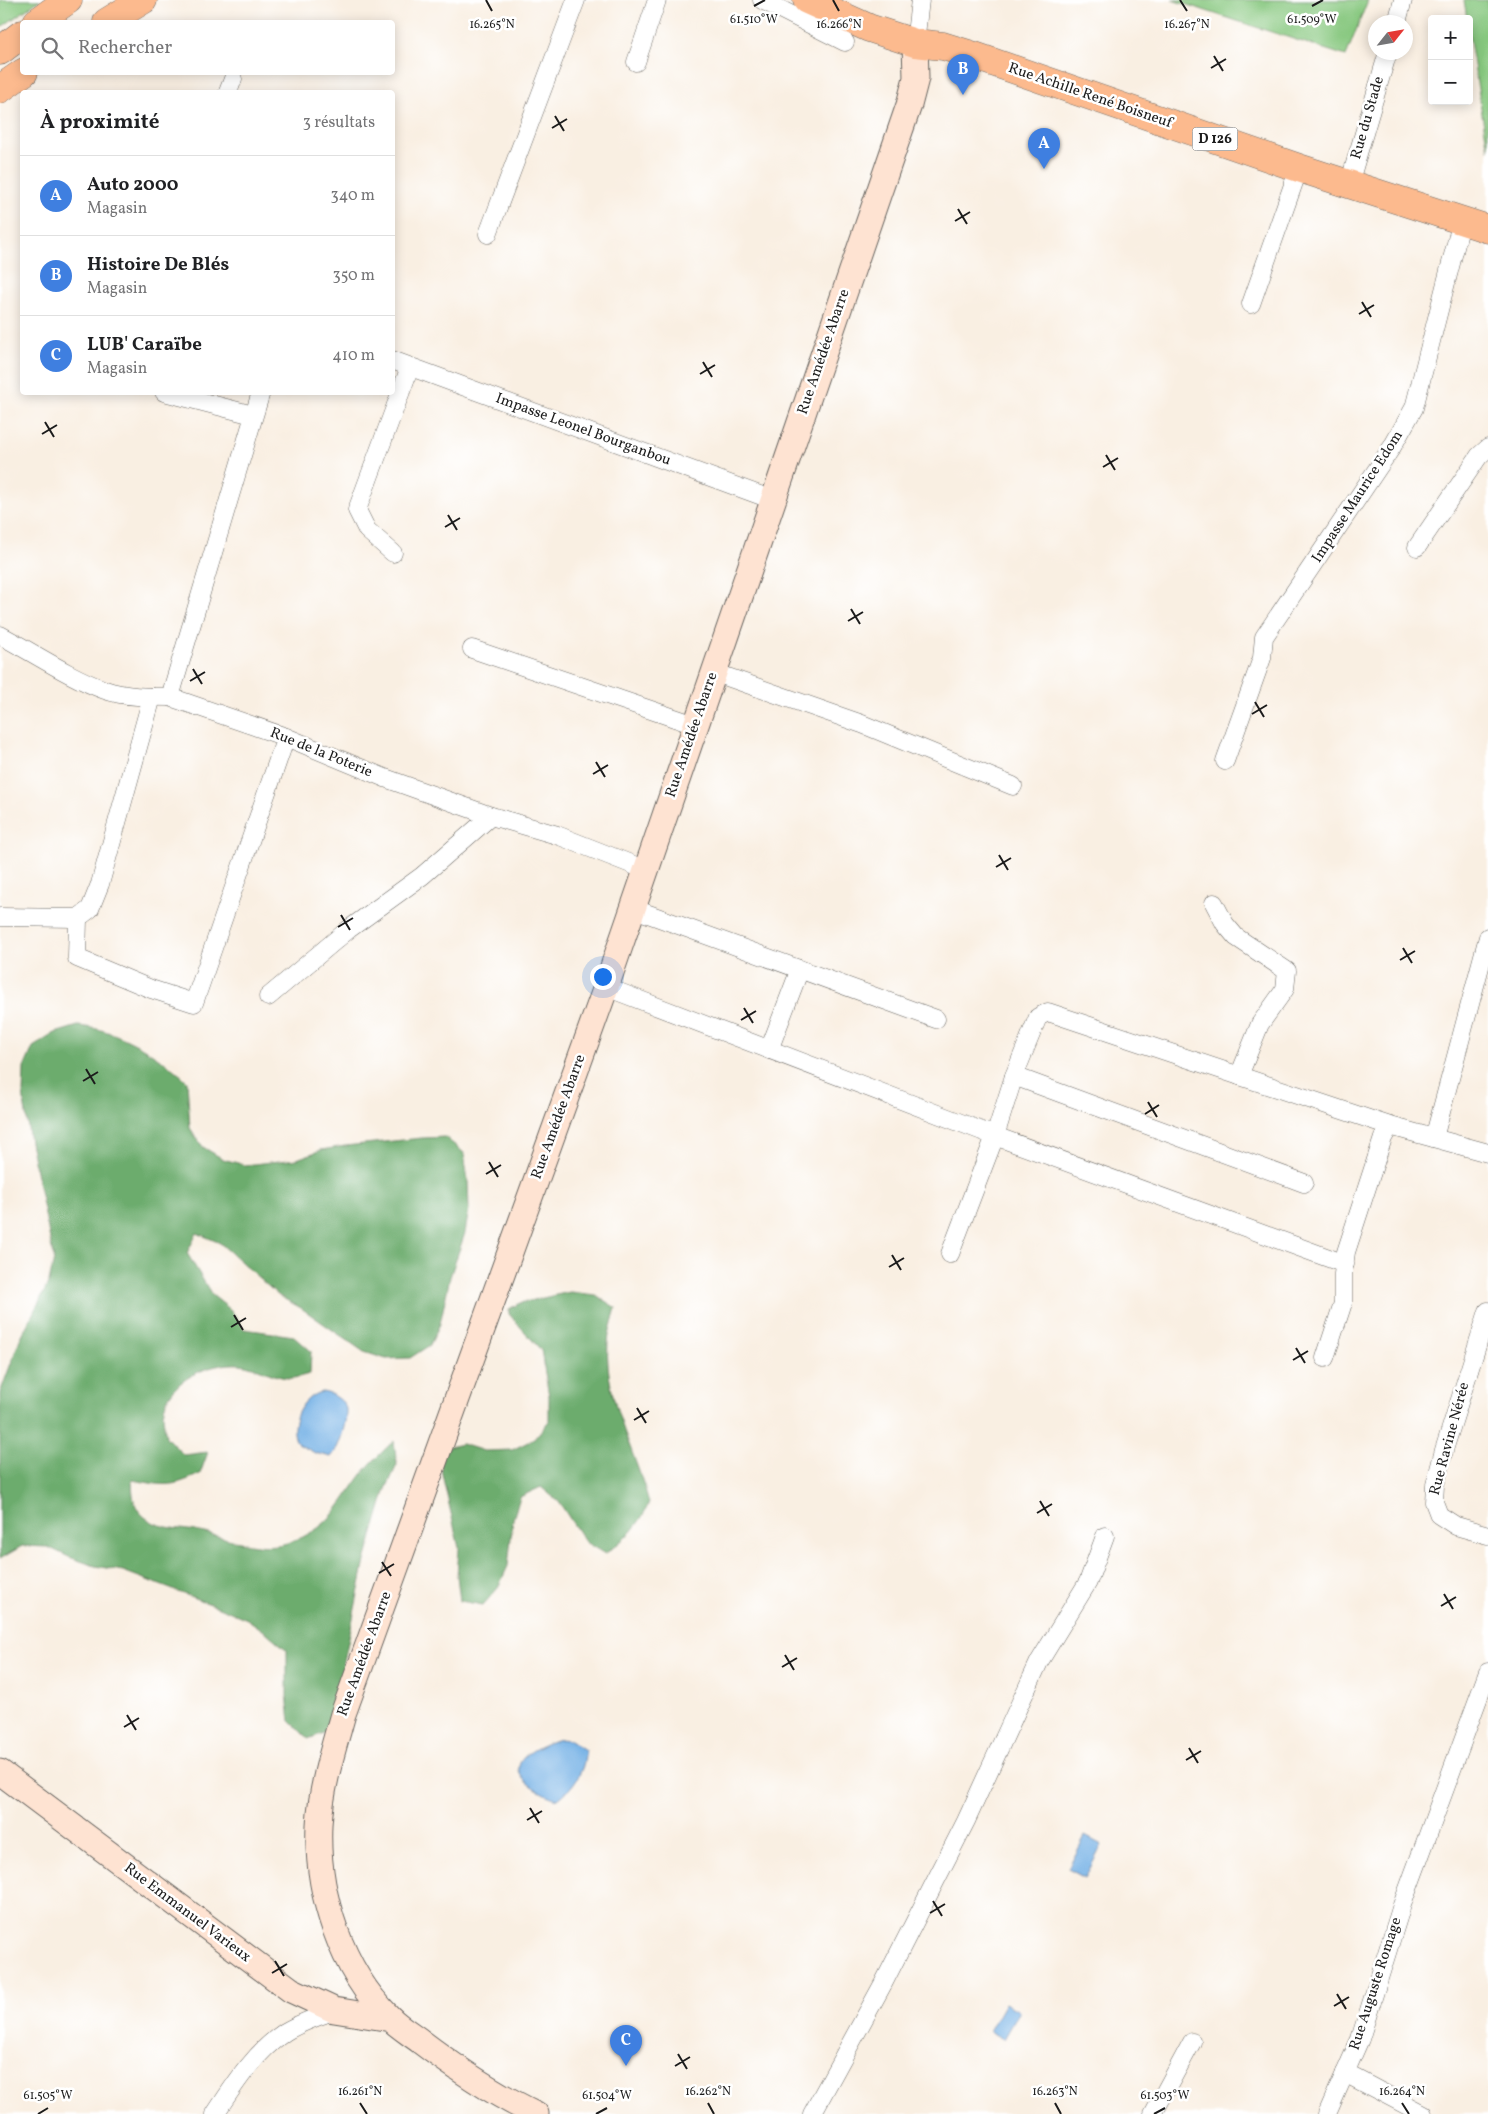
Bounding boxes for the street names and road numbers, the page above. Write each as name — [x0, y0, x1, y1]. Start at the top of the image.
street label: Rue Achille René Boisneuf — [1005, 58, 1176, 135]
street label: Rue du Stade — [1346, 74, 1390, 162]
road number: D 126 — [1192, 128, 1238, 150]
street label: Rue Amédée Abarre — [793, 286, 855, 418]
street label: Impasse Leonel Bourganbou — [492, 388, 674, 472]
street label: Impasse Maurice Edom — [1307, 427, 1409, 567]
street label: Rue Amédée Abarre — [661, 669, 723, 801]
street label: Rue de la Poterie — [267, 723, 375, 783]
street label: Rue Amédée Abarre — [527, 1052, 591, 1182]
street label: Rue Ravine Nérée — [1425, 1380, 1475, 1498]
street label: Rue Amédée Abarre — [333, 1589, 397, 1719]
street label: Rue Emmanuel Varieux — [119, 1858, 255, 1968]
street label: Rue Auguste Romage — [1345, 1915, 1407, 2053]

